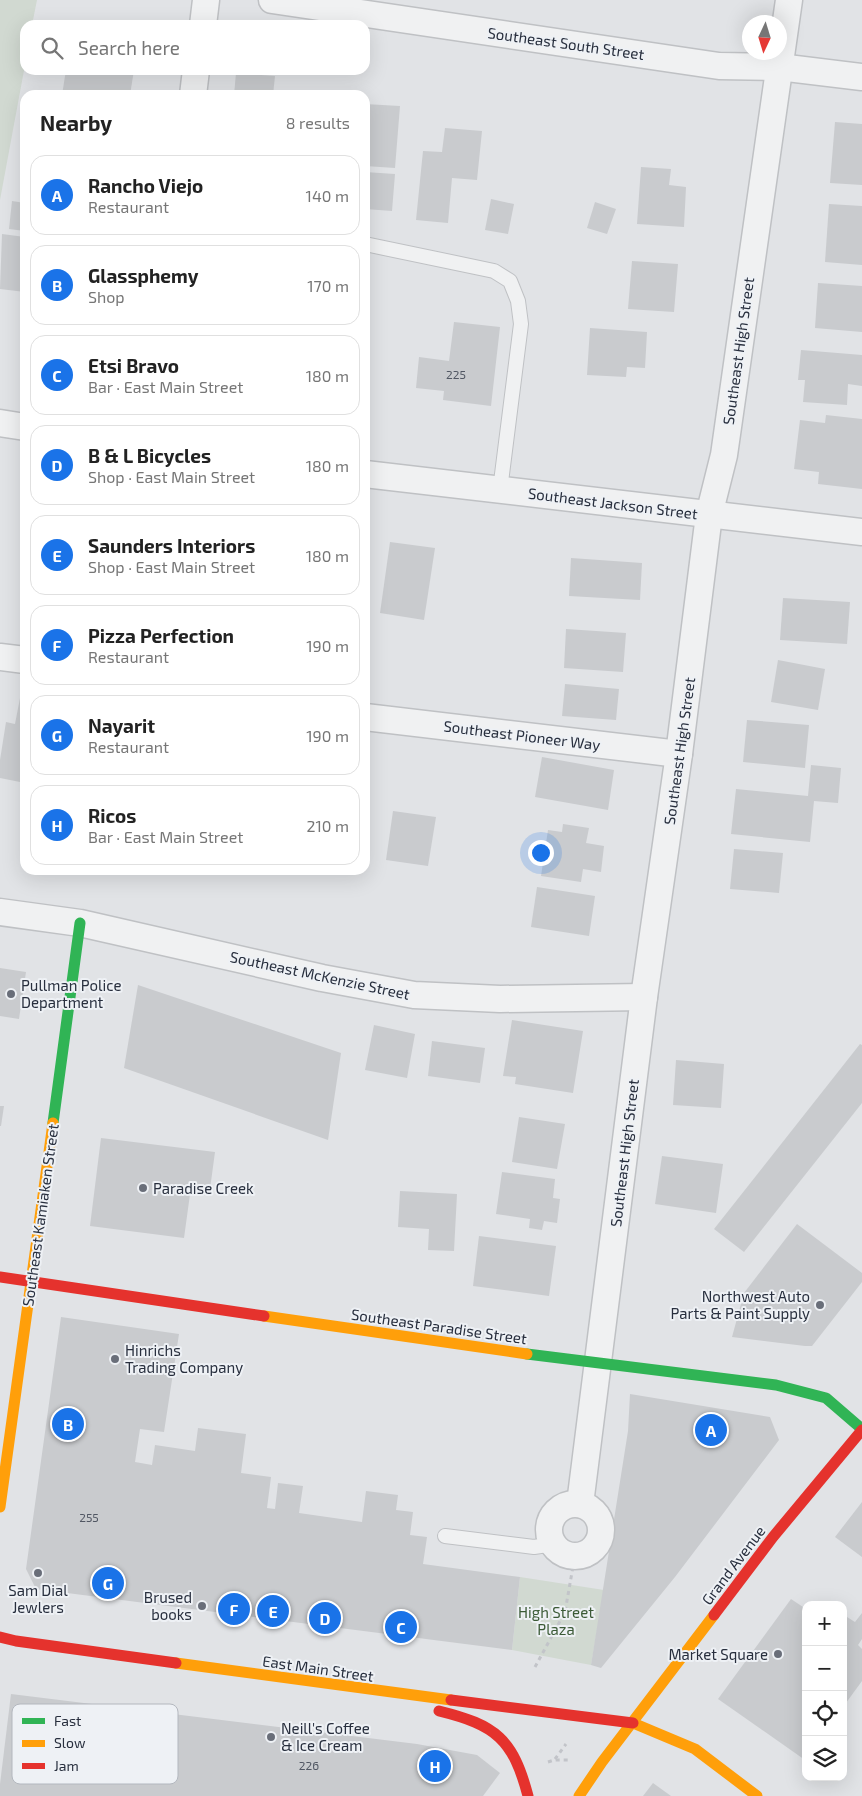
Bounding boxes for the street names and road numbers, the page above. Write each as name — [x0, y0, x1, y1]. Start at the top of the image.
street label: Southeast South Street — [487, 23, 646, 63]
street label: Southeast High Street — [719, 276, 757, 426]
street label: Southeast Jackson Street — [527, 484, 699, 522]
street label: Southeast High Street — [660, 676, 698, 826]
street label: Southeast Pioneer Way — [443, 716, 601, 754]
street label: Southeast McKenzie Street — [228, 947, 412, 1003]
street label: Southeast High Street — [606, 1078, 642, 1228]
street label: Southeast Kamiaken Street — [18, 1122, 62, 1308]
street label: Southeast Paradise Street — [350, 1305, 528, 1347]
street label: Grand Avenue — [697, 1522, 769, 1608]
street label: East Main Street — [261, 1651, 375, 1685]

